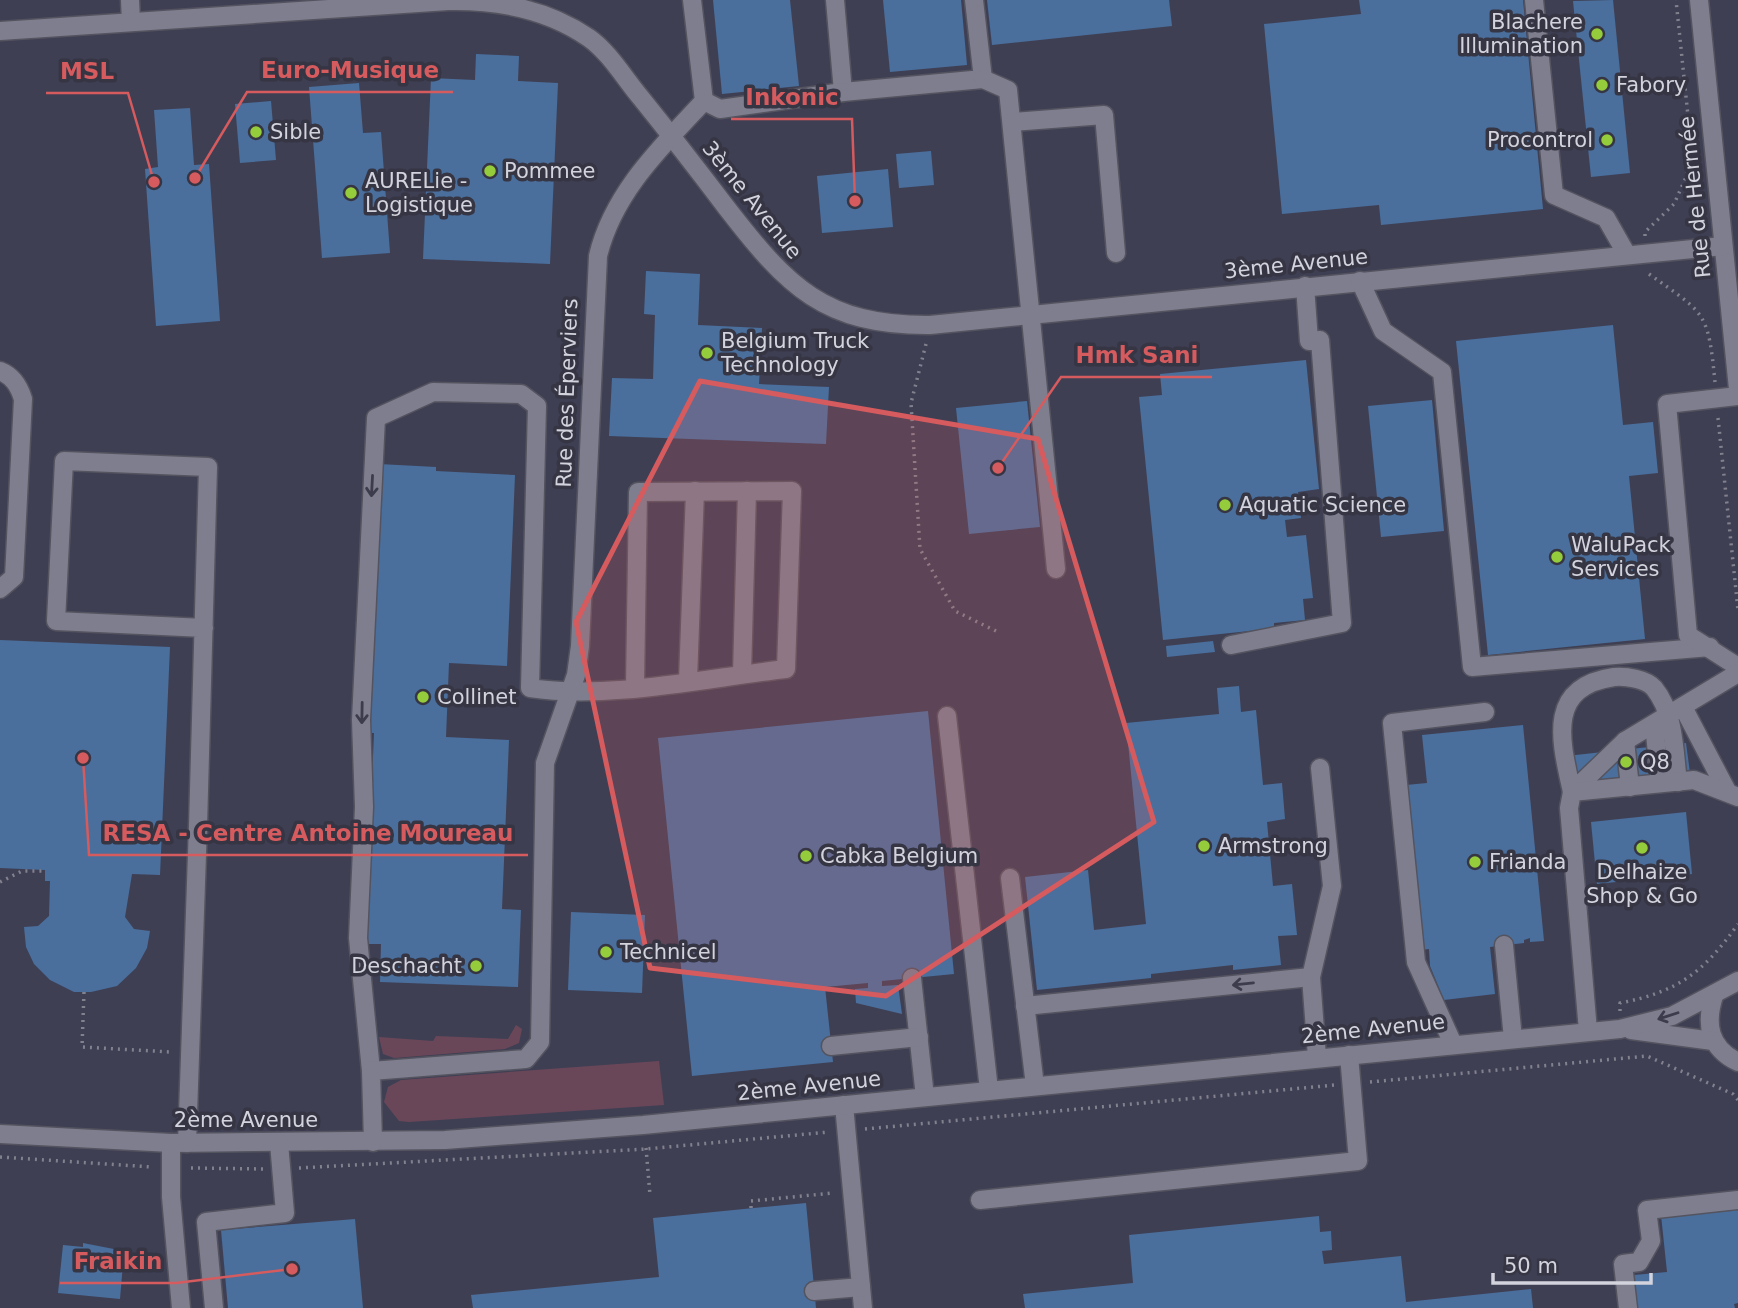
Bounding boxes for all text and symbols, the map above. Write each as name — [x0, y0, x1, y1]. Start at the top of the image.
place label: Blachere Illumination — [1459, 10, 1583, 58]
marker: Blachere Illumination — [1589, 26, 1605, 42]
callout: Euro-Musique — [247, 48, 453, 92]
callout: MSL — [46, 49, 128, 93]
text: Euro-Musique — [261, 57, 439, 83]
text: MSL — [60, 58, 114, 84]
place label: Fabory — [1616, 73, 1686, 97]
callout: Inkonic — [731, 75, 852, 119]
marker: Fabory — [1594, 77, 1610, 93]
text: Inkonic — [745, 84, 839, 110]
street label: Rue de Hermée — [1675, 115, 1715, 279]
place label: Sible — [270, 120, 321, 144]
marker: Sible — [248, 124, 264, 140]
place label: Procontrol — [1487, 128, 1593, 152]
marker: Procontrol — [1599, 132, 1615, 148]
street label: 3ème Avenue — [697, 136, 807, 264]
place label: Pommee — [504, 159, 596, 183]
marker: Pommee — [482, 163, 498, 179]
place label: AURELie - Logistique — [365, 169, 473, 217]
marker: AURELie - Logistique — [343, 185, 359, 201]
street label: 3ème Avenue — [1223, 245, 1369, 283]
street label: Rue des Éperviers — [551, 298, 582, 488]
place label: Belgium Truck Technology — [720, 329, 870, 377]
callout: Hmk Sani — [1061, 333, 1212, 377]
text: Hmk Sani — [1076, 342, 1198, 368]
marker: Belgium Truck Technology — [699, 345, 715, 361]
one-way arrow — [366, 474, 379, 497]
place label: Aquatic Science — [1239, 493, 1406, 517]
marker: Aquatic Science — [1217, 497, 1233, 513]
place label: WaluPack Services — [1571, 533, 1672, 581]
marker: WaluPack Services — [1549, 549, 1565, 565]
place label: Collinet — [437, 685, 516, 709]
marker: Collinet — [415, 689, 431, 705]
one-way arrow — [355, 702, 368, 725]
place label: Q8 — [1640, 750, 1670, 774]
marker: Q8 — [1618, 754, 1634, 770]
callout: RESA - Centre Antoine Moureau — [89, 811, 528, 855]
text: RESA - Centre Antoine Moureau — [103, 820, 513, 846]
place label: Armstrong — [1218, 834, 1328, 858]
marker: Armstrong — [1196, 838, 1212, 854]
marker: Delhaize Shop & Go — [1634, 840, 1650, 856]
place label: Cabka Belgium — [820, 844, 978, 868]
marker: Cabka Belgium — [798, 848, 814, 864]
place label: Frianda — [1489, 850, 1566, 874]
marker: Frianda — [1467, 854, 1483, 870]
place label: Delhaize Shop & Go — [1586, 860, 1698, 908]
place label: Technicel — [619, 940, 716, 964]
marker: Technicel — [598, 944, 614, 960]
place label: Deschacht — [351, 954, 462, 978]
marker: Deschacht — [468, 958, 484, 974]
one-way arrow — [1232, 978, 1254, 991]
street label: 2ème Avenue — [1300, 1010, 1446, 1048]
one-way arrow — [1658, 1011, 1680, 1023]
street label: 2ème Avenue — [736, 1067, 882, 1105]
street label: 2ème Avenue — [174, 1108, 318, 1132]
callout: Fraikin — [60, 1239, 176, 1283]
scale bar — [1493, 1242, 1650, 1286]
text: Fraikin — [74, 1248, 162, 1274]
text: 50 m — [1504, 1254, 1558, 1278]

